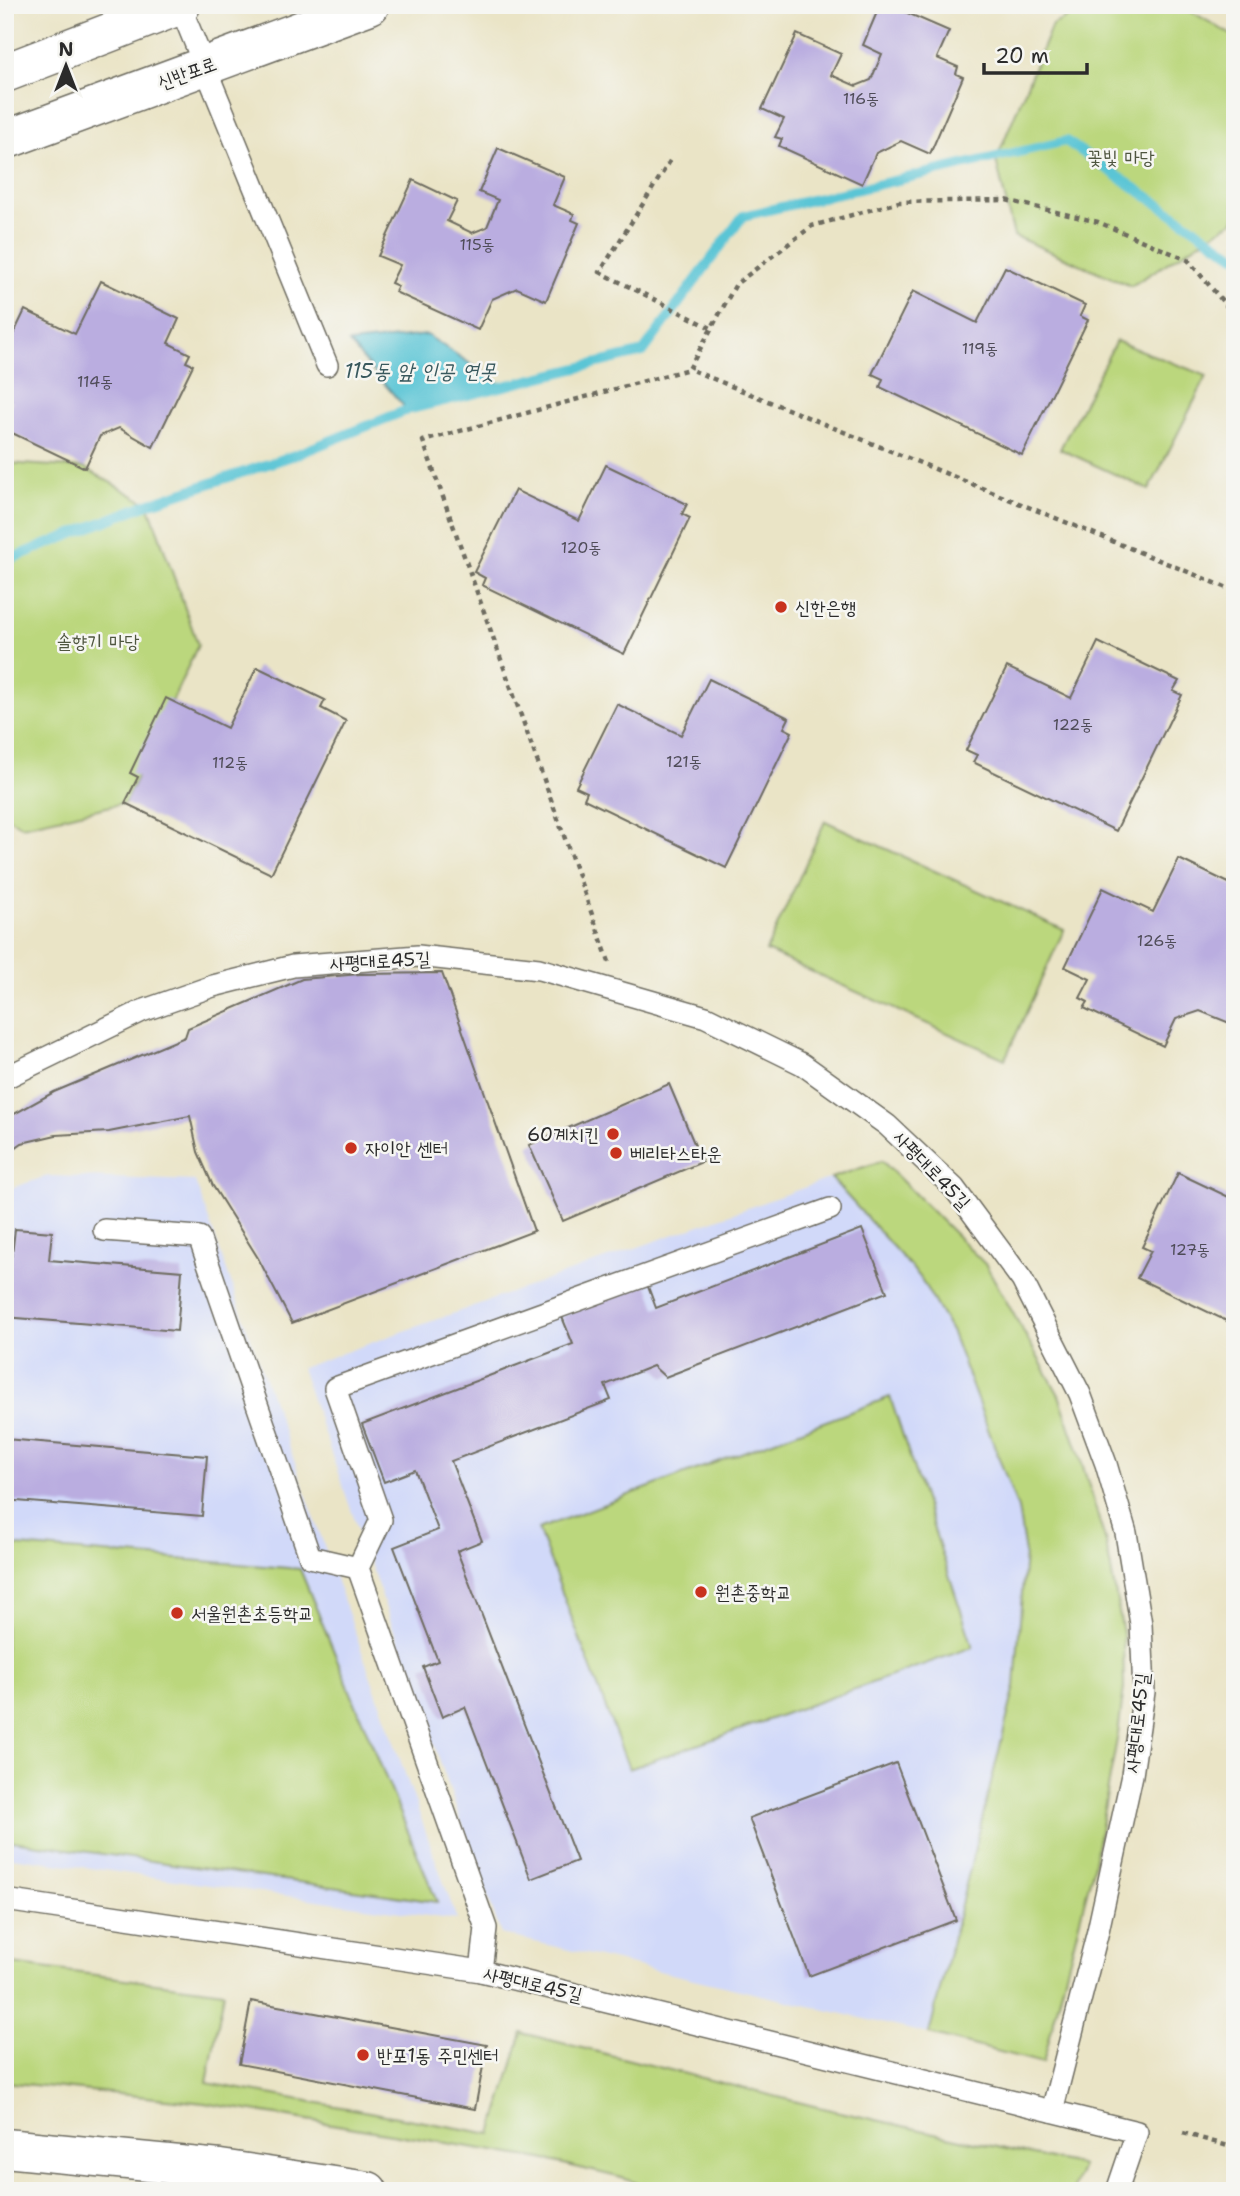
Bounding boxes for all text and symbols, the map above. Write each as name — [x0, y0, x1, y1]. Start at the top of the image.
north arrow — [32, 32, 102, 102]
scale bar — [984, 32, 1088, 76]
text: N — [58, 37, 74, 62]
text: 20 m — [995, 42, 1049, 70]
street label: 신반포로 — [154, 51, 220, 95]
house number: 116동 — [843, 88, 879, 109]
park label: 꽃빛 마당 — [1087, 145, 1155, 170]
house number: 115동 — [459, 234, 495, 255]
house number: 119동 — [962, 338, 998, 359]
water label: 115동 앞 인공 연못 — [344, 357, 497, 385]
house number: 114동 — [77, 371, 113, 392]
house number: 120동 — [561, 537, 601, 558]
place label: 신한은행 — [795, 595, 856, 620]
marker: 신한은행 — [773, 599, 789, 615]
park label: 솔향기 마당 — [57, 629, 139, 654]
house number: 122동 — [1053, 714, 1093, 735]
house number: 121동 — [666, 751, 702, 772]
house number: 112동 — [212, 752, 248, 773]
house number: 126동 — [1137, 930, 1177, 951]
street label: 사평대로45길 — [329, 946, 431, 976]
place label: 60계치킨 — [527, 1122, 599, 1147]
street label: 사평대로45길 — [888, 1125, 976, 1215]
marker: 60계치킨 — [605, 1126, 621, 1142]
place label: 자이안 센터 — [365, 1136, 448, 1161]
marker: 자이안 센터 — [343, 1140, 359, 1156]
place label: 베리타스타운 — [630, 1141, 722, 1166]
marker: 베리타스타운 — [608, 1145, 624, 1161]
house number: 127동 — [1170, 1239, 1210, 1260]
place label: 원촌중학교 — [715, 1580, 791, 1605]
marker: 원촌중학교 — [693, 1584, 709, 1600]
place label: 서울원촌초등학교 — [191, 1601, 313, 1626]
marker: 서울원촌초등학교 — [169, 1605, 185, 1621]
street label: 사평대로45길 — [1119, 1672, 1155, 1774]
street label: 사평대로45길 — [481, 1960, 585, 2008]
place label: 반포1동 주민센터 — [377, 2043, 498, 2068]
marker: 반포1동 주민센터 — [355, 2047, 371, 2063]

